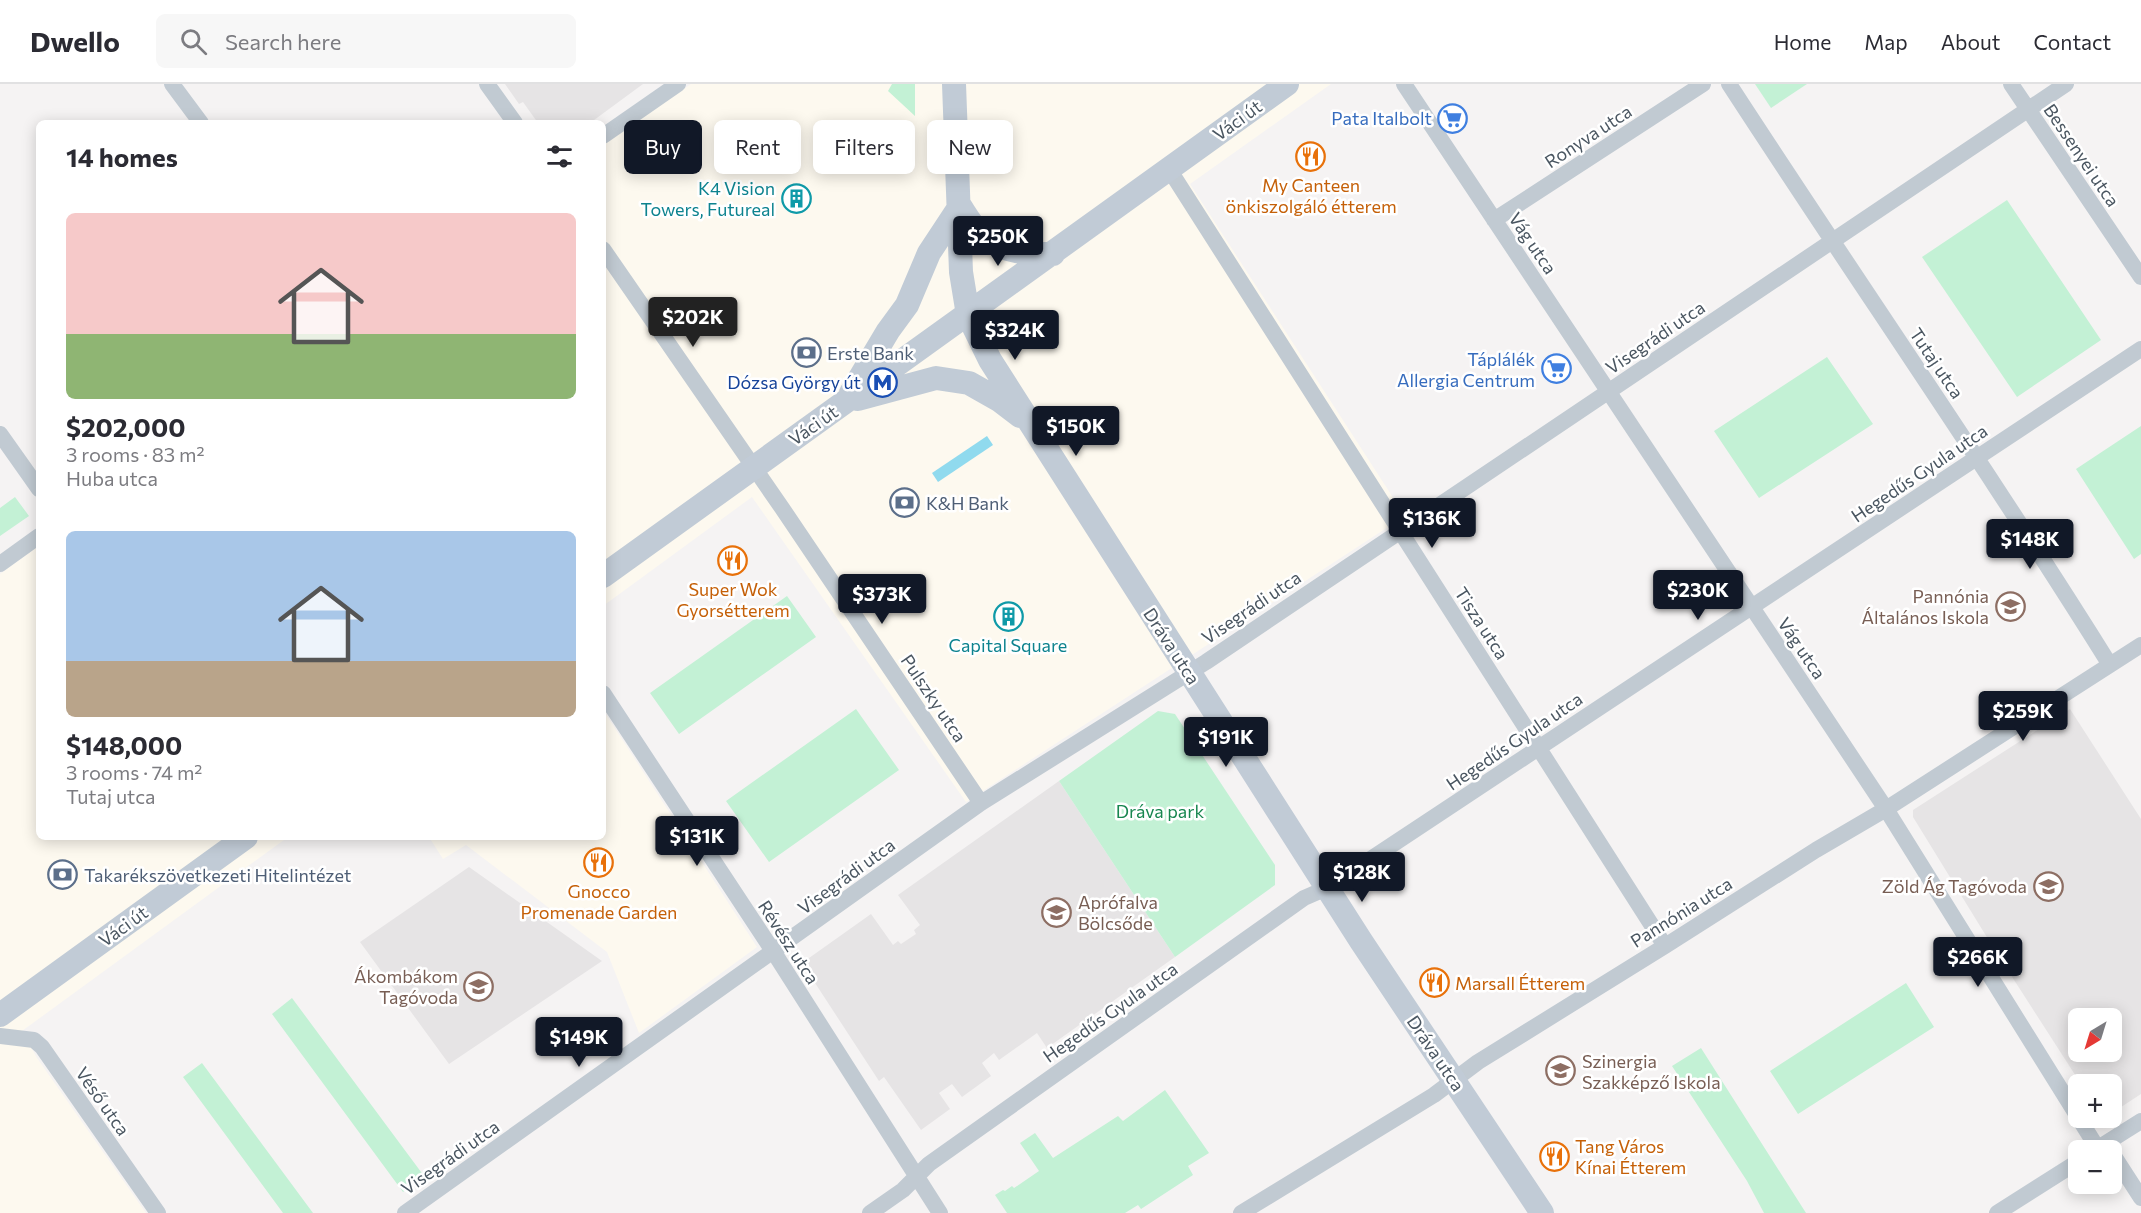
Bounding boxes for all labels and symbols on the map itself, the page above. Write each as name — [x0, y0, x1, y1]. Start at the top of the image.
street label: Váci út — [1208, 95, 1266, 145]
street label: Bessenyei utca — [2040, 99, 2124, 211]
street label: Ronyva utca — [1540, 100, 1636, 172]
supermarket icon: Pata Italbolt — [1437, 102, 1469, 134]
place label: Pata Italbolt — [1331, 107, 1432, 129]
restaurant icon: My Canteen önkiszolgáló étterem — [1295, 140, 1327, 172]
place label: My Canteen önkiszolgáló étterem — [1225, 174, 1397, 217]
place label: K4 Vision Towers, Futureal — [640, 177, 775, 220]
building icon: K4 Vision Towers, Futureal — [780, 182, 812, 214]
street label: Vág utca — [1504, 208, 1562, 278]
pin: $250K — [956, 216, 1040, 267]
street label: Visegrádi utca — [1601, 296, 1709, 378]
pin: $202K — [651, 297, 735, 348]
pin: $324K — [973, 310, 1057, 361]
street label: Tutaj utca — [1905, 323, 1969, 403]
bank icon: Erste Bank — [790, 337, 822, 369]
place label: Erste Bank — [827, 342, 914, 364]
place label: Táplálék Allergia Centrum — [1397, 348, 1535, 391]
supermarket icon: Táplálék Allergia Centrum — [1540, 353, 1572, 385]
metro station icon: Dózsa György út — [866, 366, 898, 398]
place label: Dózsa György út — [727, 371, 861, 393]
street label: Váci út — [784, 400, 842, 450]
pin: $150K — [1034, 406, 1118, 457]
street label: Hegedűs Gyula utca — [1847, 419, 1991, 527]
bank icon: K&H Bank — [889, 487, 921, 519]
place label: K&H Bank — [926, 492, 1009, 514]
pin: $136K — [1390, 498, 1474, 549]
pin: $148K — [1988, 519, 2072, 570]
restaurant icon: Super Wok Gyorsétterem — [717, 544, 749, 576]
street label: Visegrádi utca — [1197, 566, 1305, 648]
pin: $230K — [1656, 570, 1740, 621]
pin: $373K — [840, 574, 924, 625]
place label: Super Wok Gyorsétterem — [676, 578, 790, 621]
street label: Tisza utca — [1451, 583, 1513, 663]
place label: Pannónia Általános Iskola — [1861, 585, 1989, 628]
school or university icon: Pannónia Általános Iskola — [1994, 590, 2026, 622]
building icon: Capital Square — [992, 600, 1024, 632]
street label: Dráva utca — [1139, 604, 1205, 688]
street label: Vág utca — [1773, 613, 1831, 683]
place label: Capital Square — [949, 634, 1067, 656]
street label: Pulszky utca — [897, 650, 971, 746]
street label: Hegedűs Gyula utca — [1442, 687, 1586, 795]
pin: $259K — [1981, 691, 2065, 742]
pin: $191K — [1184, 717, 1268, 768]
park label: Dráva park — [1116, 800, 1204, 822]
pin: $131K — [655, 816, 739, 867]
street label: Visegrádi utca — [793, 833, 899, 919]
restaurant icon: Gnocco Promenade Garden — [583, 846, 615, 878]
pin: $128K — [1320, 852, 1404, 903]
bank icon: Takarékszövetkezeti Hitelintézet — [47, 859, 79, 891]
place label: Takarékszövetkezeti Hitelintézet — [84, 864, 351, 886]
school or university icon: Zöld Ág Tagóvoda — [2032, 870, 2064, 902]
street label: Pannónia utca — [1626, 872, 1736, 952]
place label: Zöld Ág Tagóvoda — [1882, 875, 2027, 897]
place label: Gnocco Promenade Garden — [521, 880, 677, 923]
place label: Aprófalva Bölcsőde — [1078, 891, 1158, 934]
street label: Révész utca — [754, 896, 824, 988]
school or university icon: Aprófalva Bölcsőde — [1041, 896, 1073, 928]
street label: Váci út — [94, 901, 152, 951]
pin: $266K — [1936, 937, 2020, 988]
street label: Hegedűs Gyula utca — [1038, 957, 1182, 1067]
place label: Ákombákom Tagóvoda — [354, 965, 458, 1008]
restaurant icon: Marsall Étterem — [1418, 967, 1450, 999]
school or university icon: Ákombákom Tagóvoda — [463, 970, 495, 1002]
place label: Marsall Étterem — [1455, 972, 1585, 994]
north arrow — [2068, 1008, 2122, 1062]
street label: Dráva utca — [1403, 1011, 1469, 1095]
pin: $149K — [537, 1017, 621, 1068]
place label: Szinergia Szakképző Iskola — [1582, 1050, 1721, 1093]
school or university icon: Szinergia Szakképző Iskola — [1545, 1055, 1577, 1087]
street label: Véső utca — [71, 1062, 135, 1140]
street label: Visegrádi utca — [397, 1115, 503, 1199]
place label: Tang Város Kínai Étterem — [1575, 1135, 1686, 1178]
restaurant icon: Tang Város Kínai Étterem — [1538, 1140, 1570, 1172]

